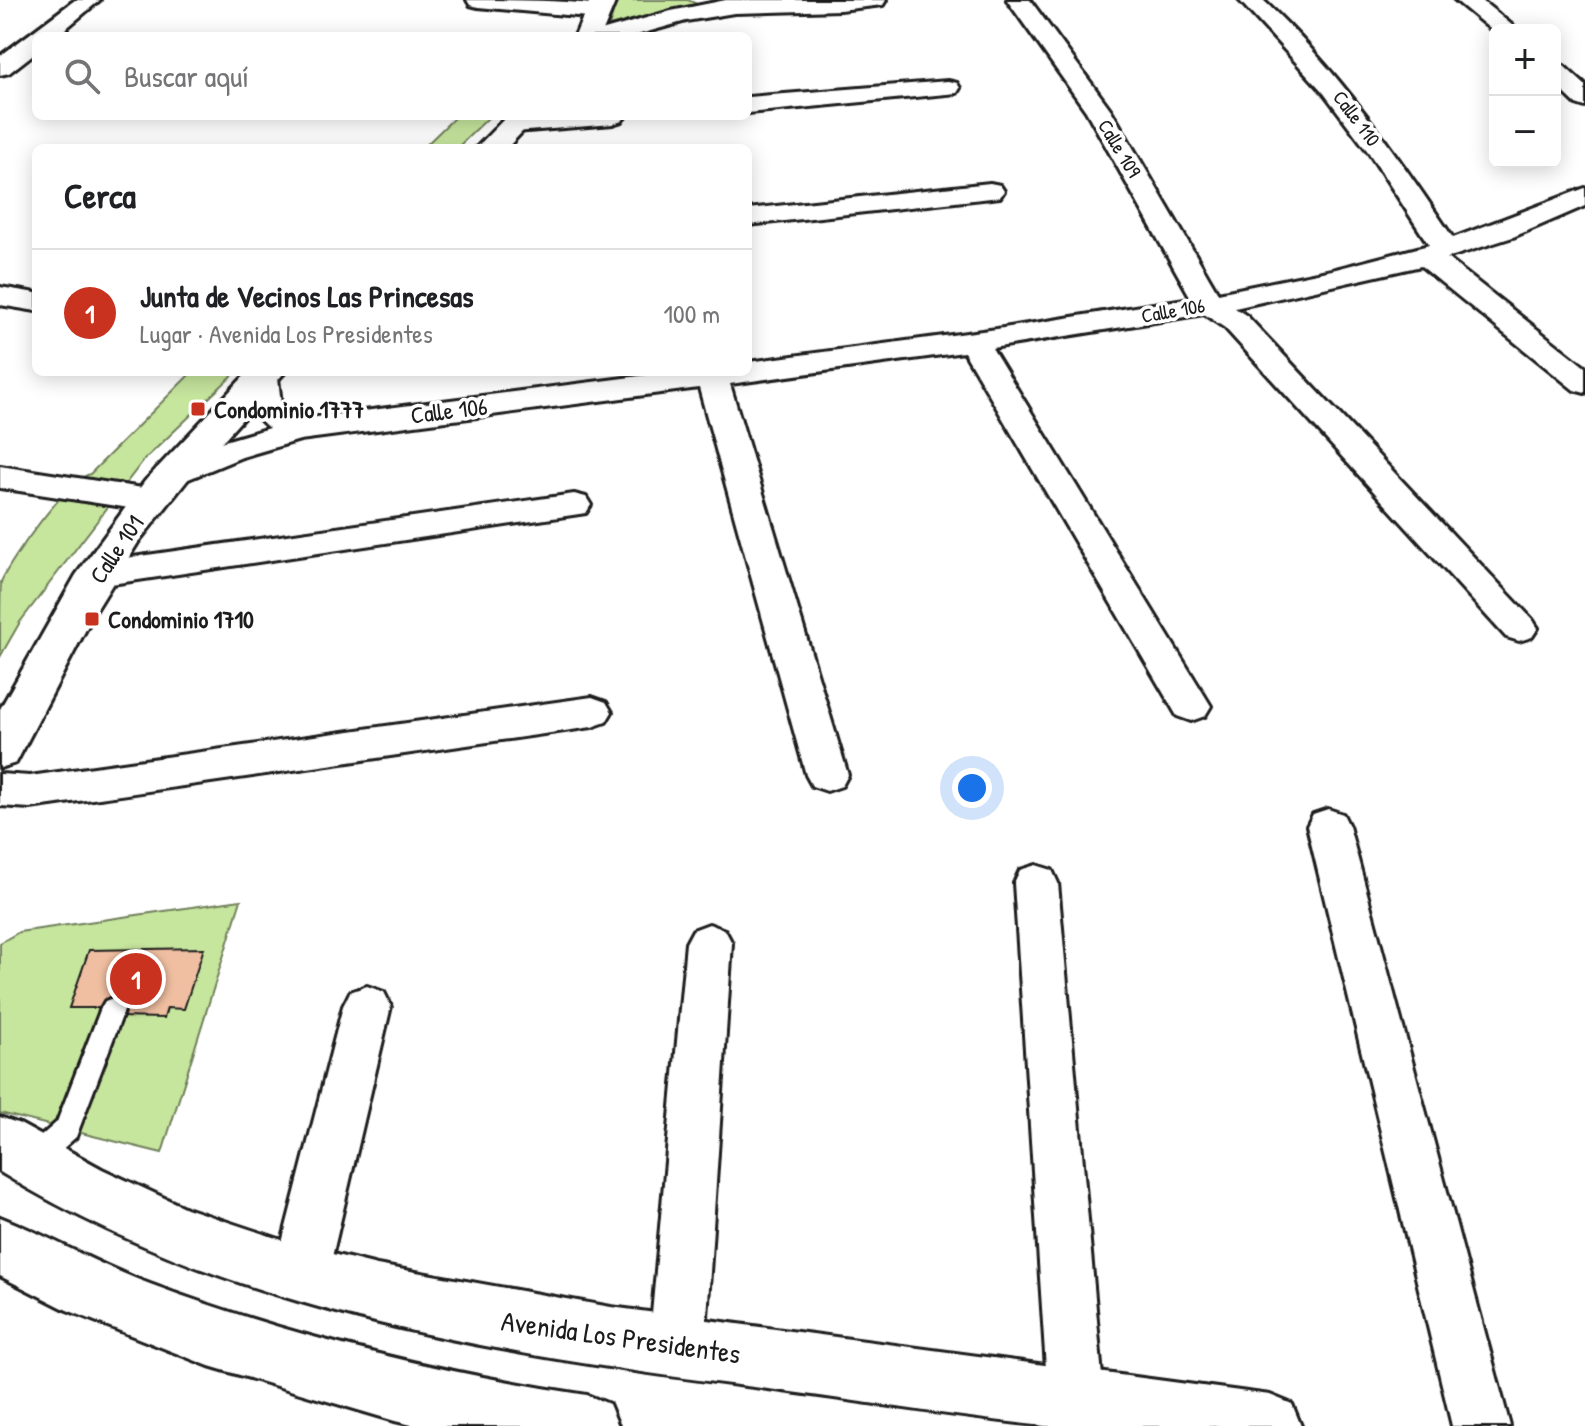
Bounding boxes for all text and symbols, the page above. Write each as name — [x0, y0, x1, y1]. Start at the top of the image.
map controls — [1489, 24, 1561, 168]
button: + — [1489, 24, 1561, 96]
search box — [32, 32, 752, 120]
icon: search — [60, 54, 104, 98]
text: Buscar aquí — [124, 56, 249, 96]
street label: Calle 110 — [1327, 85, 1387, 151]
button: − — [1489, 96, 1561, 168]
street label: Calle 109 — [1092, 114, 1148, 182]
text: Cerca — [64, 173, 136, 219]
text: Junta de Vecinos Las Princesas — [140, 276, 474, 316]
street label: Calle 106 — [1139, 291, 1207, 329]
text: 1 — [85, 296, 95, 331]
text: 100 m — [664, 296, 720, 331]
text: Lugar · Avenida Los Presidentes — [140, 316, 433, 351]
street label: Calle 106 — [409, 389, 489, 431]
place label: Condominio 1777 — [214, 393, 364, 425]
marker: Condominio 1777 — [189, 400, 207, 418]
street label: Calle 101 — [81, 508, 151, 590]
place label: Condominio 1710 — [108, 603, 254, 635]
marker: Condominio 1710 — [83, 610, 101, 628]
your location — [952, 768, 992, 808]
pin: 1 — [110, 949, 162, 1009]
street label: Avenida Los Presidentes — [499, 1301, 743, 1373]

